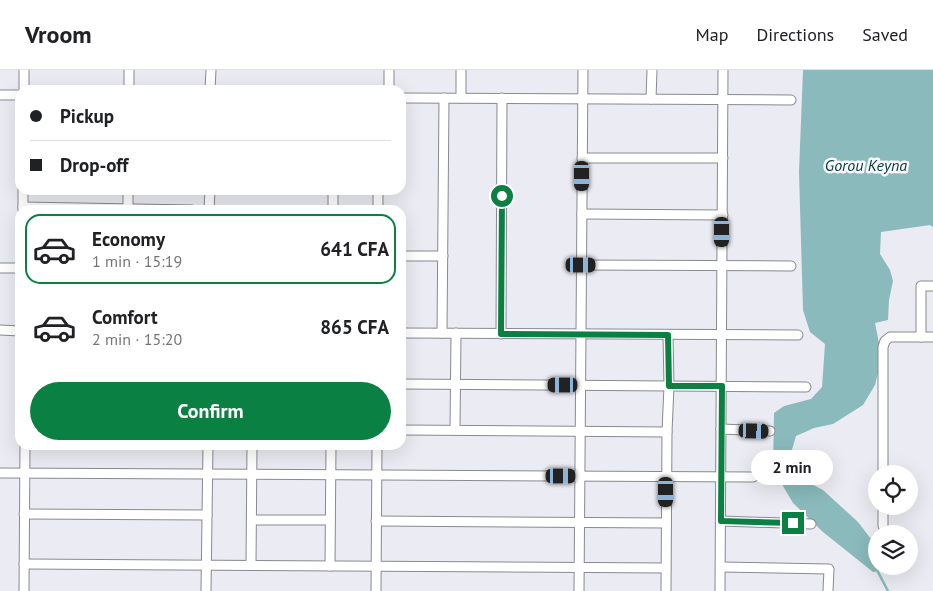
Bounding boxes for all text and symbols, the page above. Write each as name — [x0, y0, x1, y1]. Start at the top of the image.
text: Vroom — [25, 19, 92, 50]
text: Map — [696, 23, 728, 46]
text: Directions — [756, 23, 834, 46]
text: Saved — [862, 23, 908, 46]
text: Pickup — [60, 104, 114, 128]
text: Drop-off — [60, 153, 128, 177]
water label: Gorou Keyna — [825, 155, 907, 175]
car — [574, 161, 589, 191]
route start — [491, 185, 513, 207]
car — [714, 217, 729, 247]
icon: car — [32, 227, 77, 272]
text: Economy — [92, 227, 165, 251]
text: 641 CFA — [320, 237, 389, 261]
text: 1 min · 15:19 — [92, 251, 182, 271]
car — [566, 258, 596, 273]
icon: car — [32, 305, 77, 350]
text: Comfort — [92, 305, 158, 329]
text: 865 CFA — [320, 315, 389, 339]
text: 2 min · 15:20 — [92, 329, 182, 349]
car — [548, 378, 578, 393]
button: Confirm — [30, 382, 391, 440]
car — [738, 423, 769, 439]
callout: 2 min — [752, 450, 834, 486]
text: 2 min — [772, 457, 812, 477]
map controls — [868, 465, 918, 575]
button: locate — [868, 465, 918, 515]
car — [546, 469, 576, 484]
car — [658, 477, 673, 507]
route end — [782, 512, 804, 534]
button: layers — [868, 525, 918, 575]

